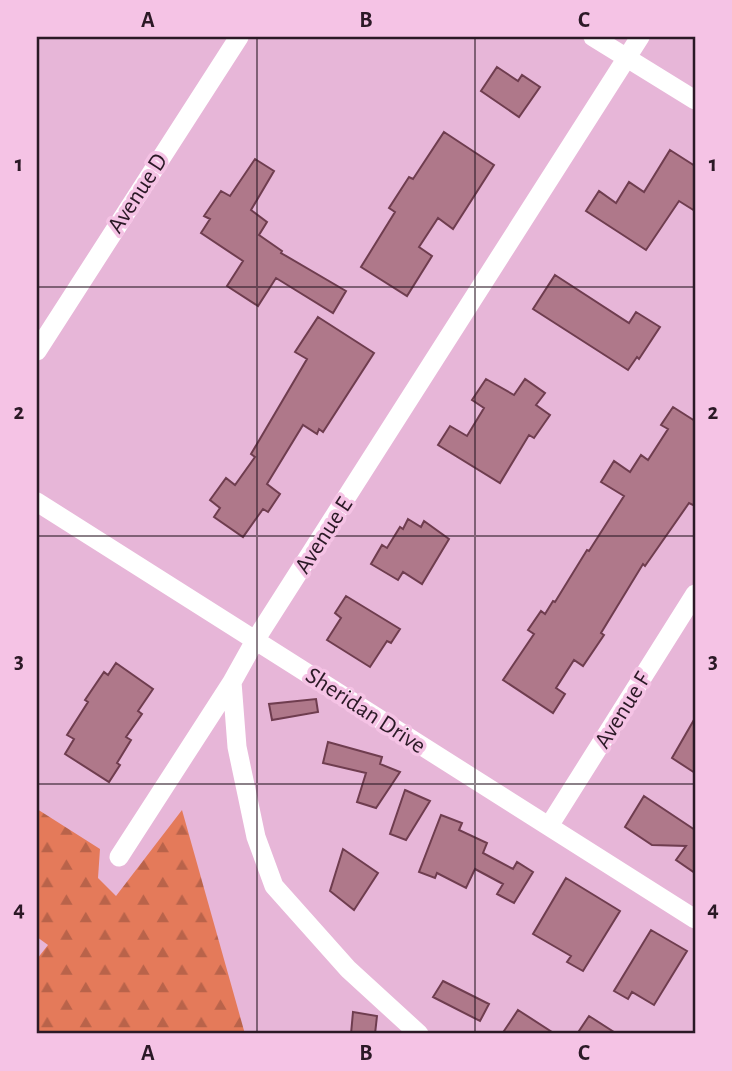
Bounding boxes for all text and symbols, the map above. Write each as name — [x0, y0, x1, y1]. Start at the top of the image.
text: A — [141, 9, 155, 32]
text: B — [359, 9, 373, 32]
text: C — [578, 9, 590, 32]
street label: Avenue D — [103, 150, 172, 238]
text: 1 — [15, 153, 23, 176]
text: 1 — [709, 153, 717, 176]
text: 2 — [14, 401, 25, 424]
text: 2 — [708, 401, 719, 424]
street label: Avenue E — [290, 493, 357, 578]
text: 3 — [14, 650, 24, 673]
text: 3 — [708, 650, 718, 673]
street label: Sheridan Drive — [301, 663, 430, 758]
street label: Avenue F — [590, 668, 656, 753]
text: 4 — [13, 898, 25, 921]
text: 4 — [707, 898, 719, 921]
text: A — [141, 1042, 155, 1065]
text: B — [359, 1042, 373, 1065]
text: C — [578, 1042, 590, 1065]

